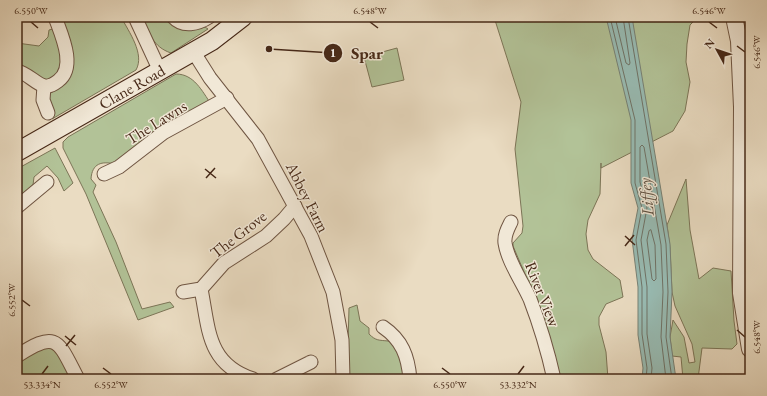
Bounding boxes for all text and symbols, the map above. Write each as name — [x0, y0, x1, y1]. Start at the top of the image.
text: 6.550°W — [14, 4, 49, 17]
text: 6.548°W — [353, 4, 388, 17]
text: 6.546°W — [692, 4, 727, 17]
north arrow — [697, 30, 737, 70]
text: 6.546°W — [750, 34, 763, 69]
text: N — [701, 36, 718, 51]
callout: Spar — [323, 38, 391, 67]
text: Spar — [351, 42, 383, 64]
text: 1 — [330, 45, 336, 61]
street label: Clane Road — [95, 60, 170, 114]
street label: The Lawns — [122, 95, 191, 149]
street label: Abbey Farm — [281, 158, 334, 236]
water label: Liffey — [633, 177, 659, 218]
street label: The Grove — [206, 206, 271, 263]
street label: River View — [520, 259, 565, 331]
text: 6.552°W — [5, 282, 18, 317]
text: 6.548°W — [750, 319, 763, 354]
text: 53.334°N — [23, 378, 61, 391]
text: 6.552°W — [94, 378, 129, 391]
text: 6.550°W — [433, 378, 468, 391]
text: 53.332°N — [499, 378, 537, 391]

